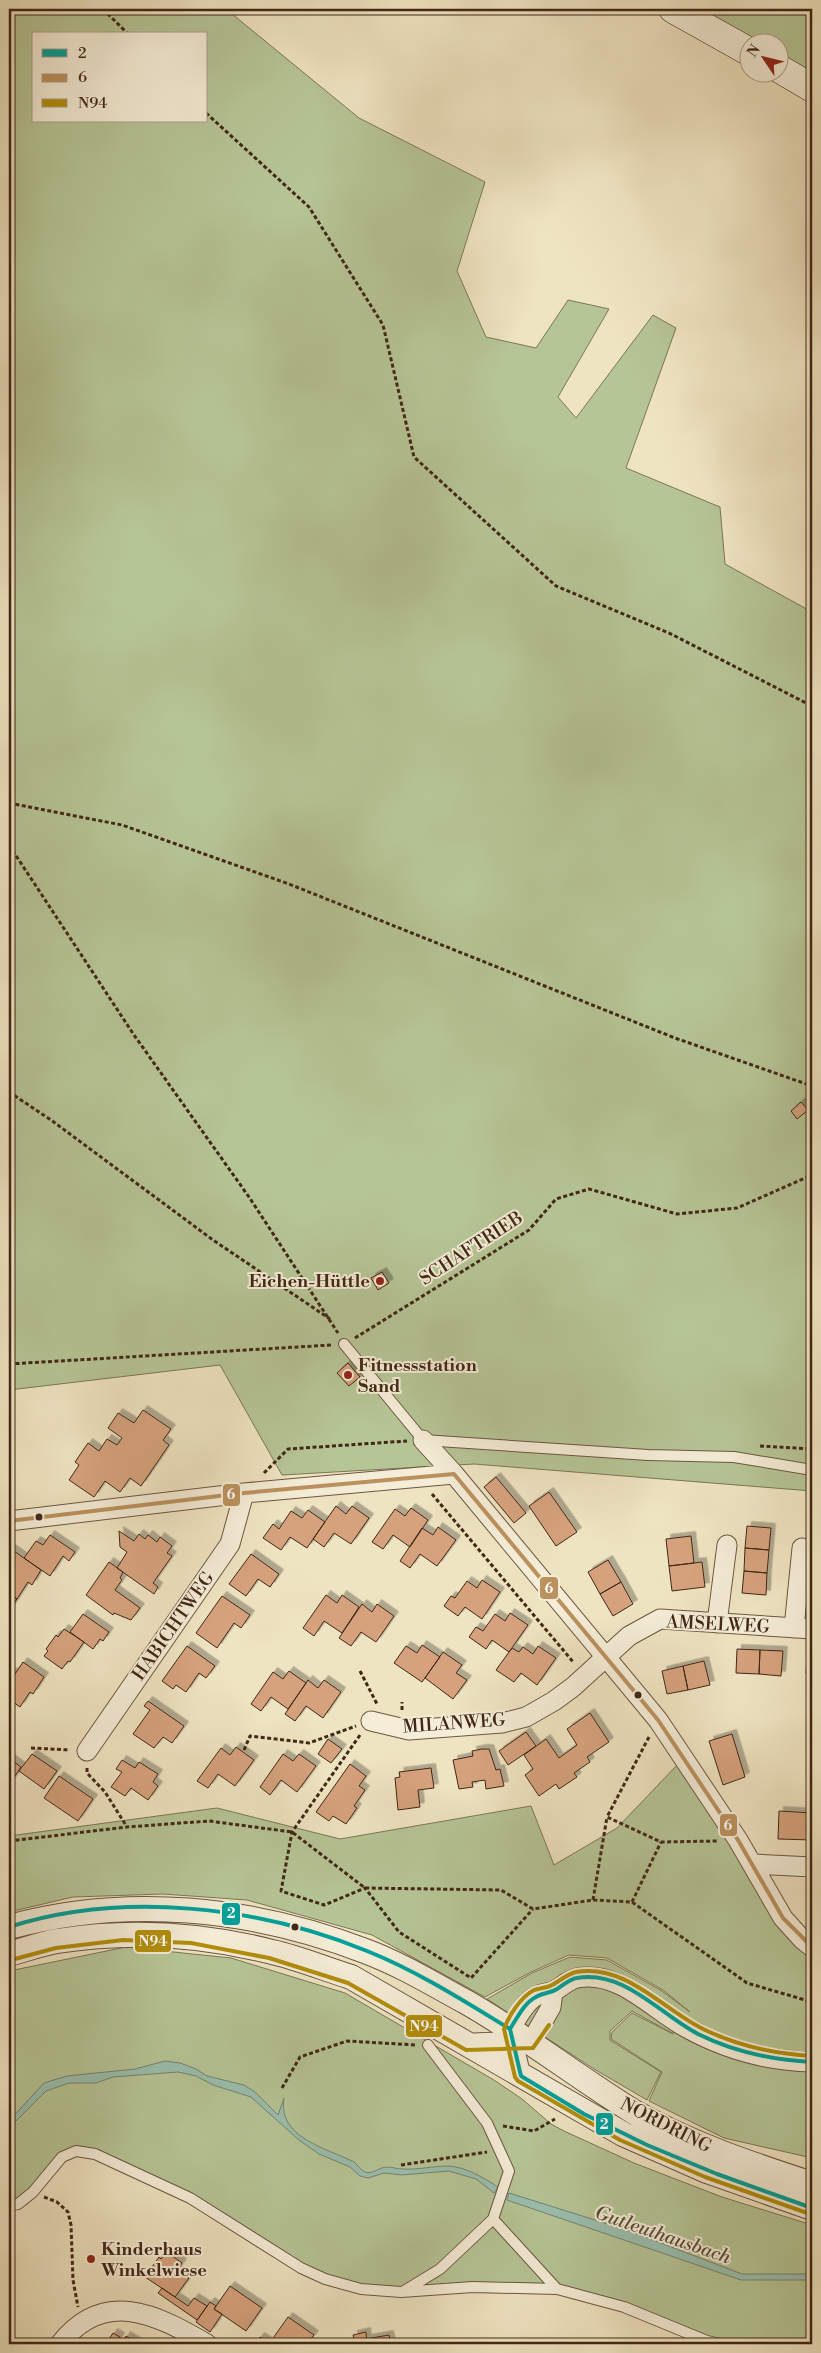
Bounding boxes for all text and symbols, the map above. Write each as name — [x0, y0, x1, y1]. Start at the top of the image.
legend — [32, 32, 208, 122]
north arrow — [738, 32, 788, 82]
text: N — [744, 41, 765, 61]
text: 2 — [78, 44, 87, 63]
text: 6 — [78, 68, 87, 87]
text: N94 — [78, 94, 107, 113]
street label: SCHAFTRIEB — [415, 1206, 527, 1290]
place label: Eichen-Hüttle — [249, 1270, 370, 1293]
marker: Eichen-Hüttle — [374, 1275, 386, 1287]
place label: Fitnessstation Sand — [358, 1354, 477, 1398]
marker: Fitnessstation Sand — [342, 1369, 354, 1381]
line badge: 6 — [222, 1483, 241, 1507]
text: 6 — [227, 1486, 236, 1504]
unlabelled marker — [34, 1512, 44, 1522]
street label: HABICHTWEG — [127, 1567, 220, 1685]
line badge: 6 — [539, 1576, 559, 1600]
text: 6 — [545, 1580, 554, 1598]
street label: AMSELWEG — [665, 1610, 771, 1639]
unlabelled marker — [633, 1690, 643, 1700]
street label: MILANWEG — [402, 1708, 507, 1739]
line badge: 6 — [719, 1813, 738, 1837]
text: 6 — [724, 1817, 733, 1835]
line badge: 2 — [221, 1902, 241, 1926]
text: 2 — [227, 1905, 236, 1923]
unlabelled marker — [290, 1922, 300, 1932]
line badge: N94 — [134, 1929, 172, 1953]
text: N94 — [138, 1933, 168, 1951]
line badge: N94 — [405, 2014, 443, 2038]
text: N94 — [409, 2018, 439, 2036]
street label: NORDRING — [616, 2093, 716, 2159]
line badge: 2 — [595, 2112, 614, 2136]
text: 2 — [600, 2116, 609, 2134]
water label: Gutleuthausbach — [592, 2200, 734, 2270]
place label: Kinderhaus Winkelwiese — [100, 2238, 207, 2282]
marker: Kinderhaus Winkelwiese — [85, 2253, 97, 2265]

